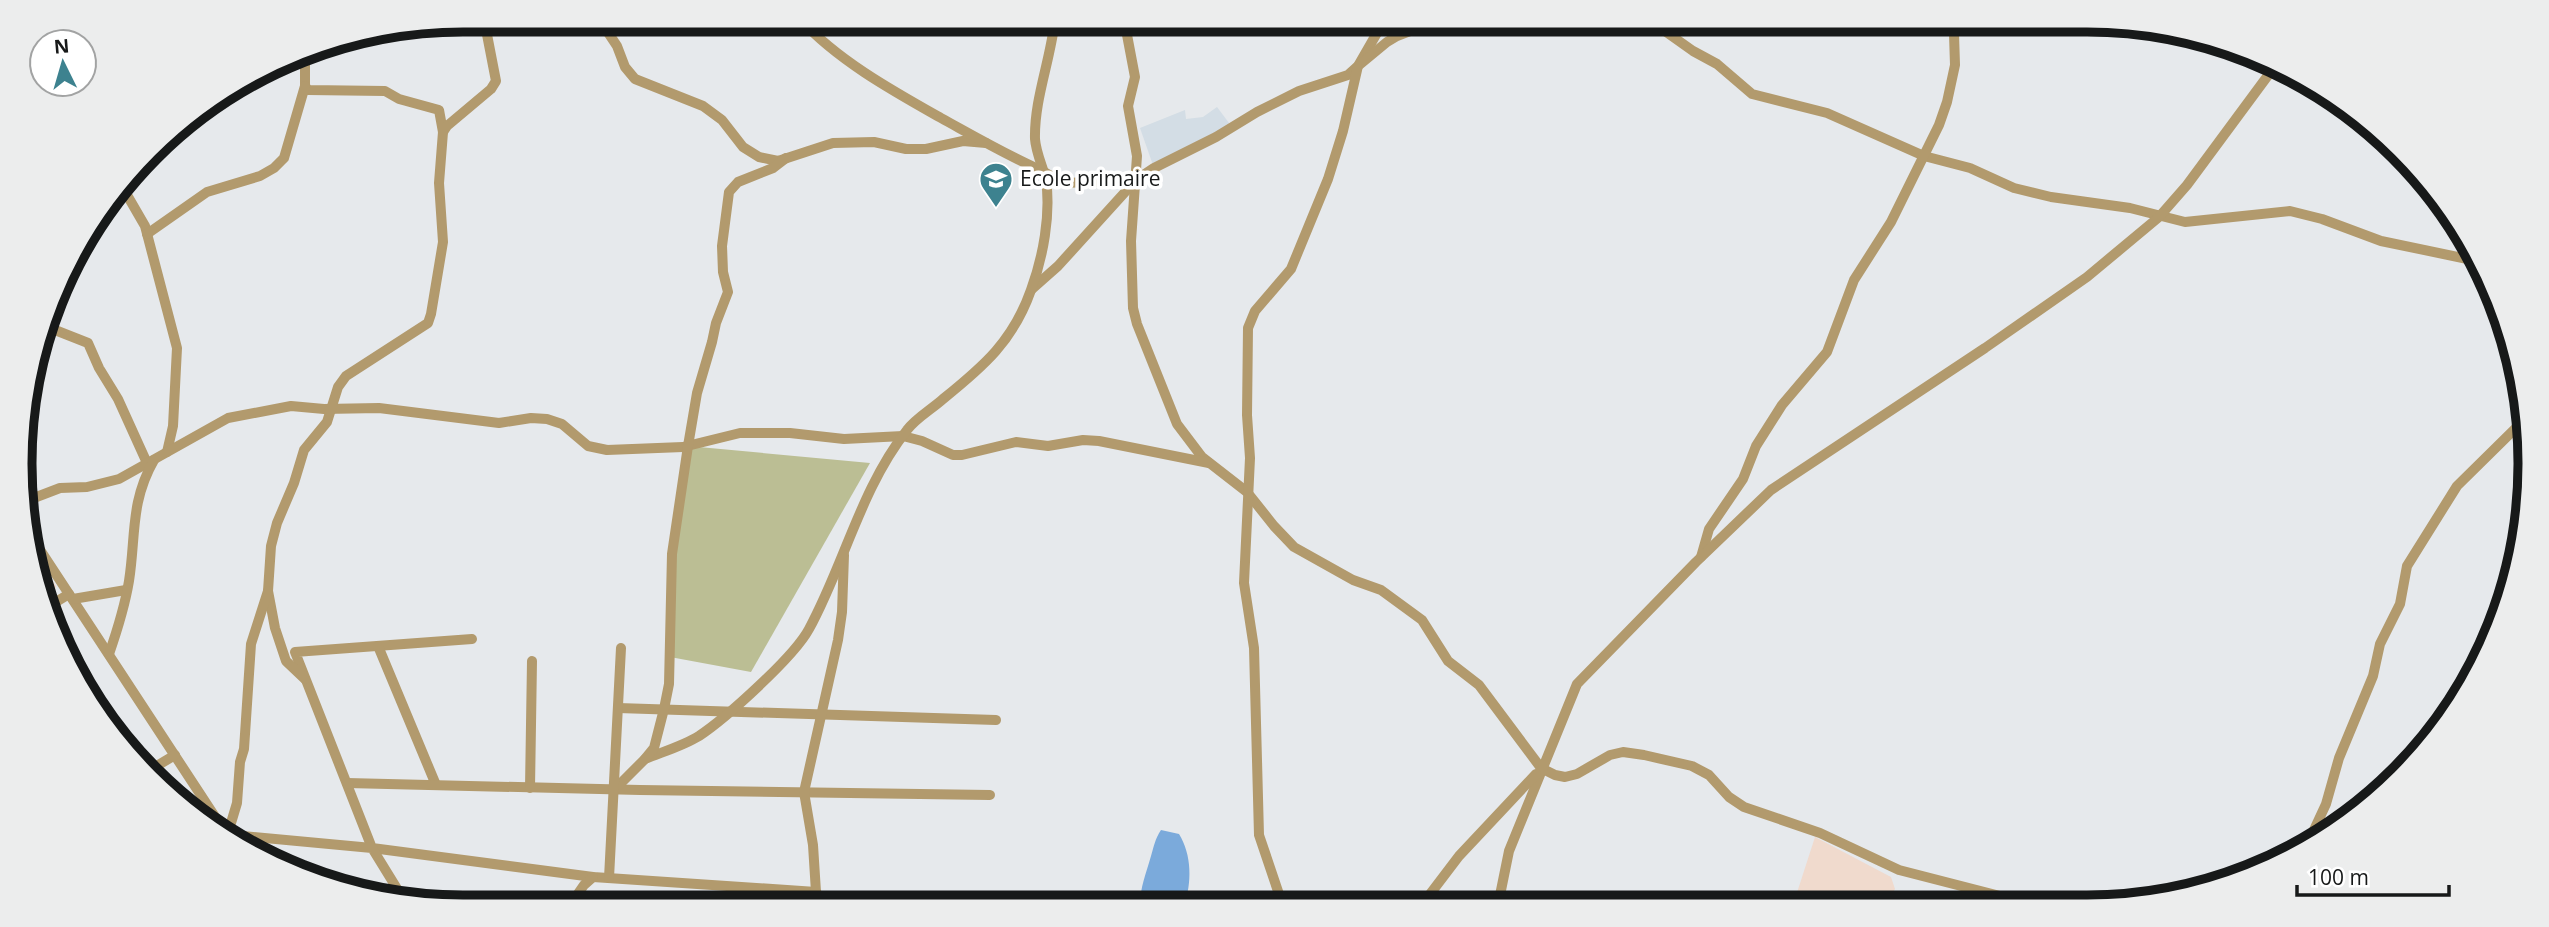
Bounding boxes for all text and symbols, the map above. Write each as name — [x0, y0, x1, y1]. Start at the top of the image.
north arrow — [28, 28, 98, 98]
text: N — [53, 32, 70, 60]
school or university icon: Ecole primaire — [977, 160, 1015, 209]
place label: Ecole primaire — [1020, 164, 1160, 192]
scale bar — [2297, 853, 2449, 897]
text: 100 m — [2308, 863, 2369, 891]

